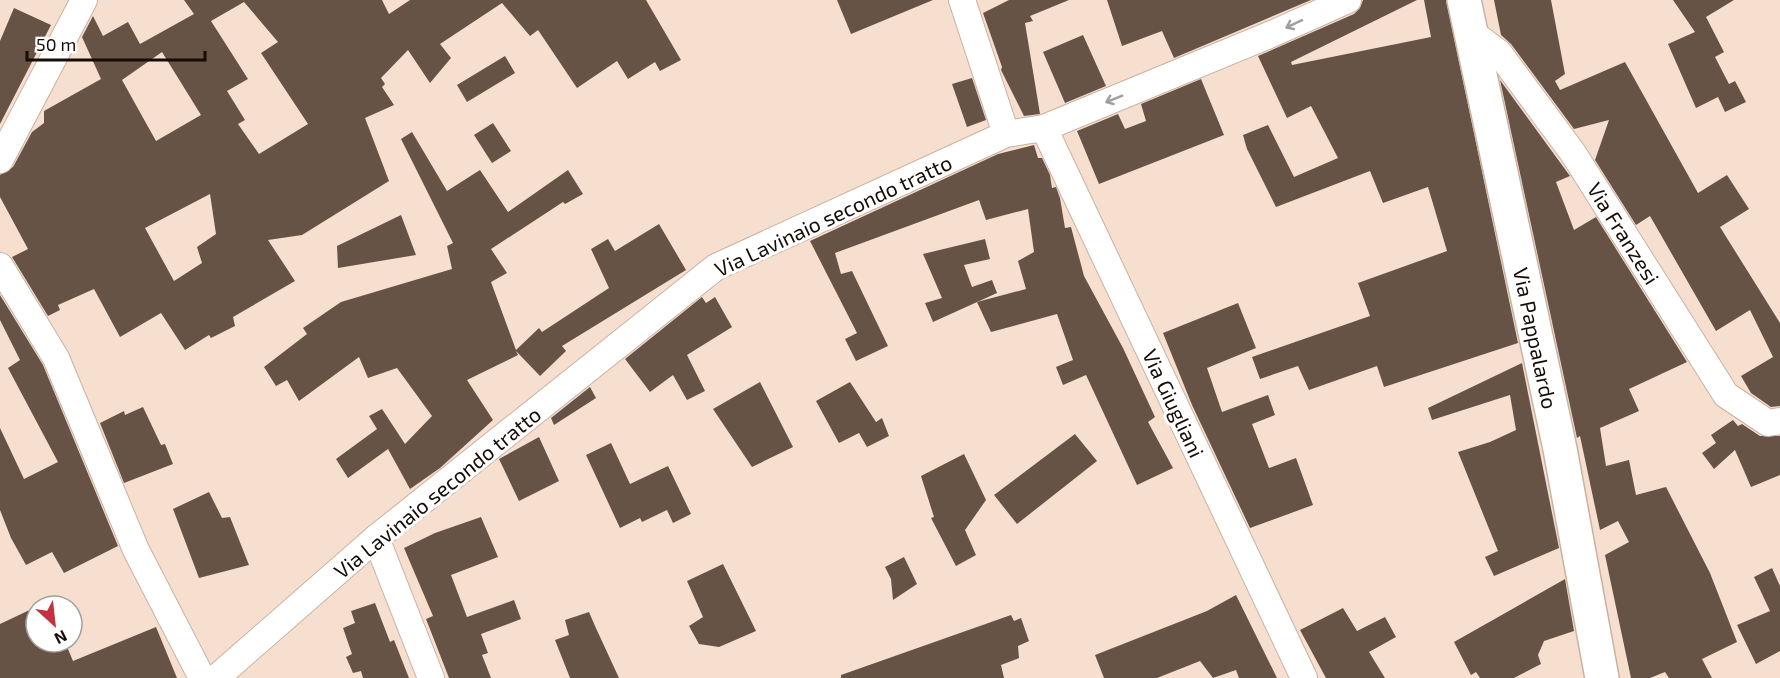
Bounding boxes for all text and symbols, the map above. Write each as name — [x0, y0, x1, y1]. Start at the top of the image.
one-way arrow — [1286, 19, 1304, 31]
scale bar — [27, 24, 206, 62]
text: 50 m — [36, 33, 76, 55]
one-way arrow — [1106, 94, 1124, 105]
street label: Via Lavinaio secondo tratto — [710, 149, 956, 281]
street label: Via Franzesi — [1583, 178, 1665, 288]
street label: Via Pappalardo — [1509, 265, 1563, 411]
street label: Via Giugliani — [1138, 345, 1210, 461]
street label: Via Lavinaio secondo tratto — [329, 401, 545, 583]
north arrow — [24, 594, 84, 654]
text: N — [52, 627, 71, 649]

